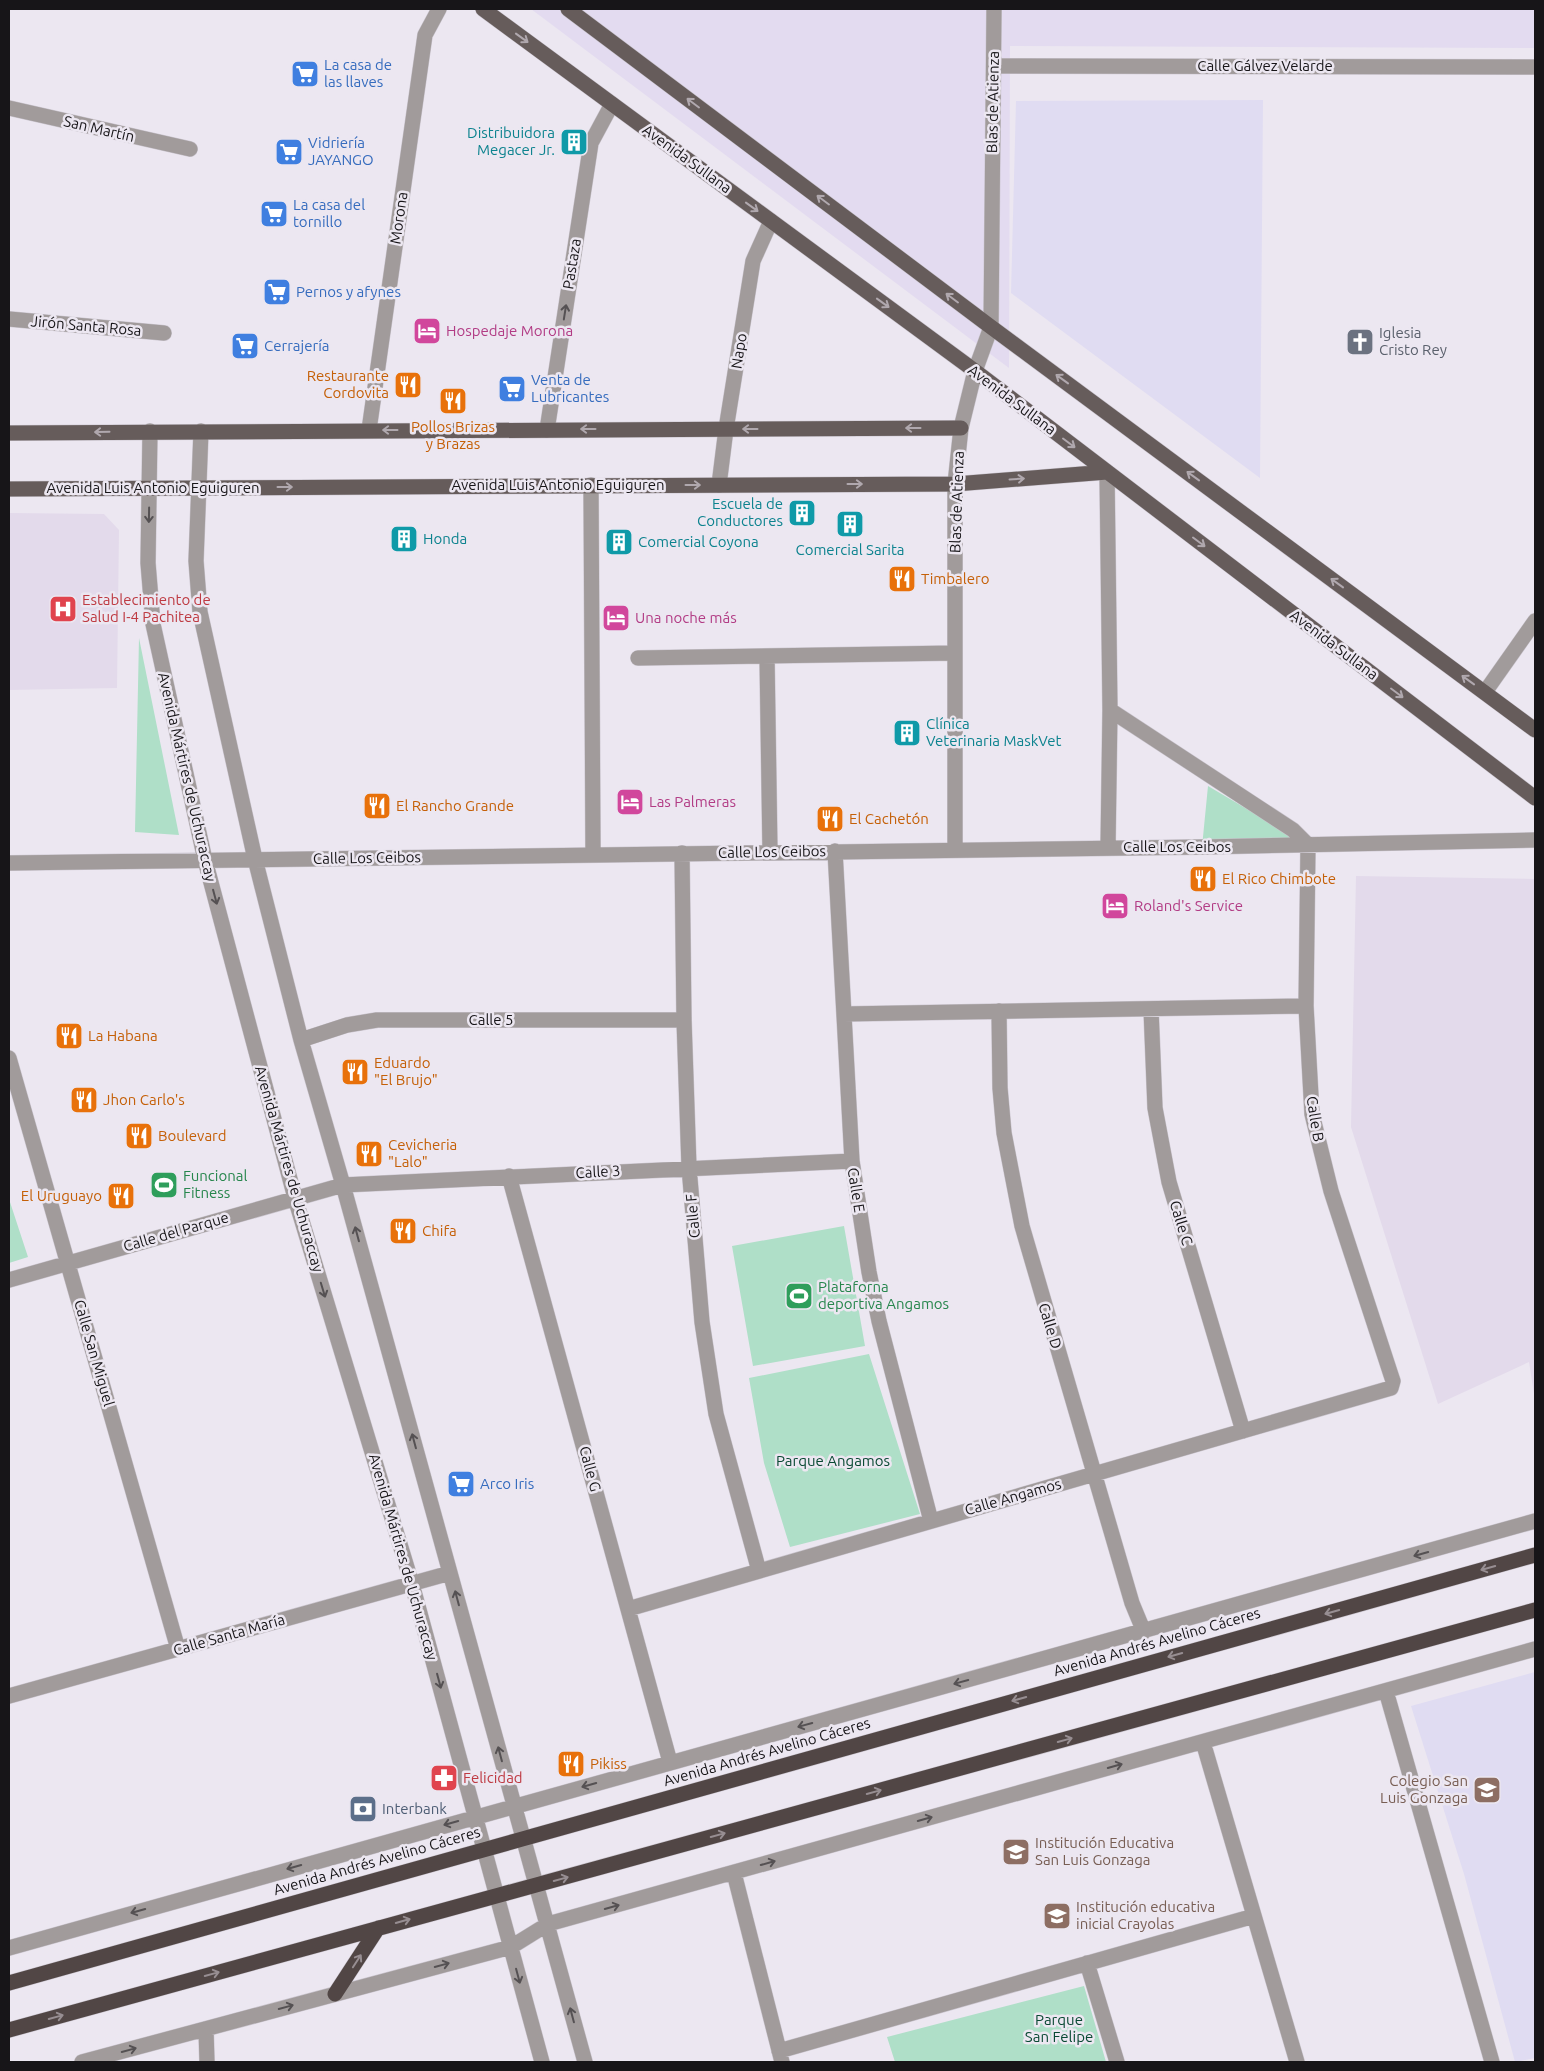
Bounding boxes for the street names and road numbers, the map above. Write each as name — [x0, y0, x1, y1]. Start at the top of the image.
street label: Blas de Atienza — [983, 51, 1002, 153]
street label: Calle Gálvez Velarde — [1197, 57, 1333, 74]
street label: San Martín — [62, 112, 136, 145]
street label: Avenida Sullana — [640, 121, 735, 196]
street label: Morona — [386, 191, 411, 245]
street label: Pastaza — [559, 237, 584, 291]
street label: Jirón Santa Rosa — [30, 312, 142, 339]
street label: Napo — [727, 332, 750, 370]
street label: Avenida Sullana — [965, 361, 1060, 438]
street label: Blas de Atienza — [946, 451, 967, 553]
street label: Avenida Luis Antonio Eguiguren — [451, 476, 665, 493]
street label: Avenida Luis Antonio Eguiguren — [46, 479, 260, 496]
street label: Avenida Sullana — [1287, 606, 1382, 683]
street label: Avenida Mártires de Uchuraccay — [155, 671, 220, 883]
street label: Calle Los Ceibos — [1123, 838, 1231, 855]
street label: Calle Los Ceibos — [718, 842, 826, 861]
street label: Calle Los Ceibos — [313, 848, 421, 867]
street label: Calle 5 — [469, 1011, 513, 1028]
street label: Avenida Mártires de Uchuraccay — [252, 1064, 327, 1274]
street label: Calle B — [1303, 1095, 1327, 1143]
street label: Calle 3 — [575, 1162, 621, 1181]
street label: Calle E — [845, 1166, 868, 1213]
street label: Calle F — [682, 1193, 703, 1239]
street label: Calle C — [1167, 1199, 1196, 1247]
street label: Calle del Parque — [121, 1208, 230, 1255]
street label: Calle San Miguel — [71, 1298, 118, 1408]
street label: Calle D — [1035, 1301, 1065, 1351]
street label: Calle G — [576, 1444, 605, 1494]
street label: Avenida Mártires de Uchuraccay — [366, 1452, 441, 1662]
street label: Calle Angamos — [963, 1475, 1063, 1518]
street label: Avenida Andrés Avelino Cáceres — [1052, 1604, 1262, 1679]
street label: Calle Santa María — [171, 1610, 287, 1659]
street label: Avenida Andrés Avelino Cáceres — [662, 1714, 872, 1789]
street label: Avenida Andrés Avelino Cáceres — [272, 1823, 482, 1898]

